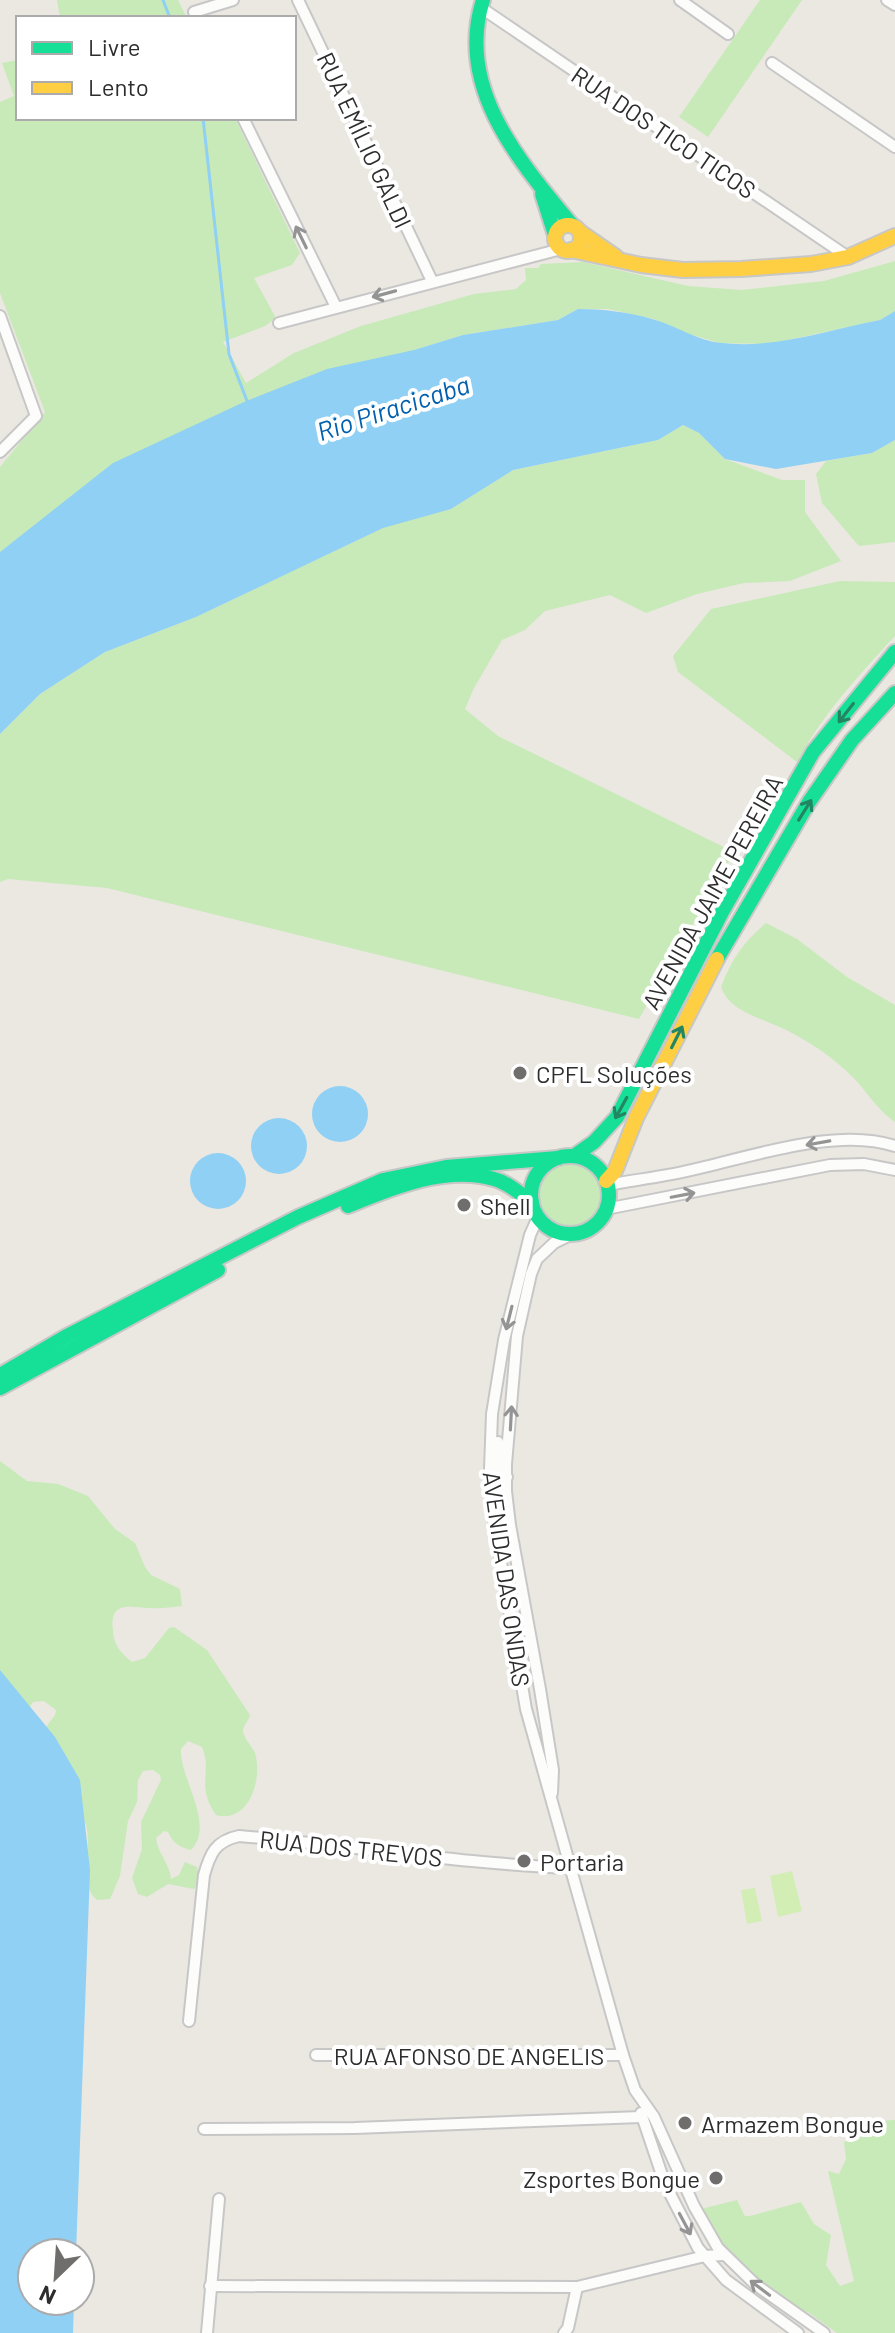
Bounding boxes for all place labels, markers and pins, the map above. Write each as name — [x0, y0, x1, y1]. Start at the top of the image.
place label: CPFL Soluções — [536, 1059, 692, 1088]
marker: CPFL Soluções — [511, 1064, 529, 1082]
place label: Shell — [480, 1191, 531, 1220]
marker: Shell — [455, 1196, 473, 1214]
place label: Portaria — [540, 1847, 624, 1876]
marker: Portaria — [515, 1852, 533, 1870]
place label: Armazem Bongue — [701, 2109, 884, 2138]
marker: Armazem Bongue — [676, 2114, 694, 2132]
place label: Zsportes Bongue — [523, 2164, 700, 2193]
marker: Zsportes Bongue — [707, 2169, 725, 2187]

